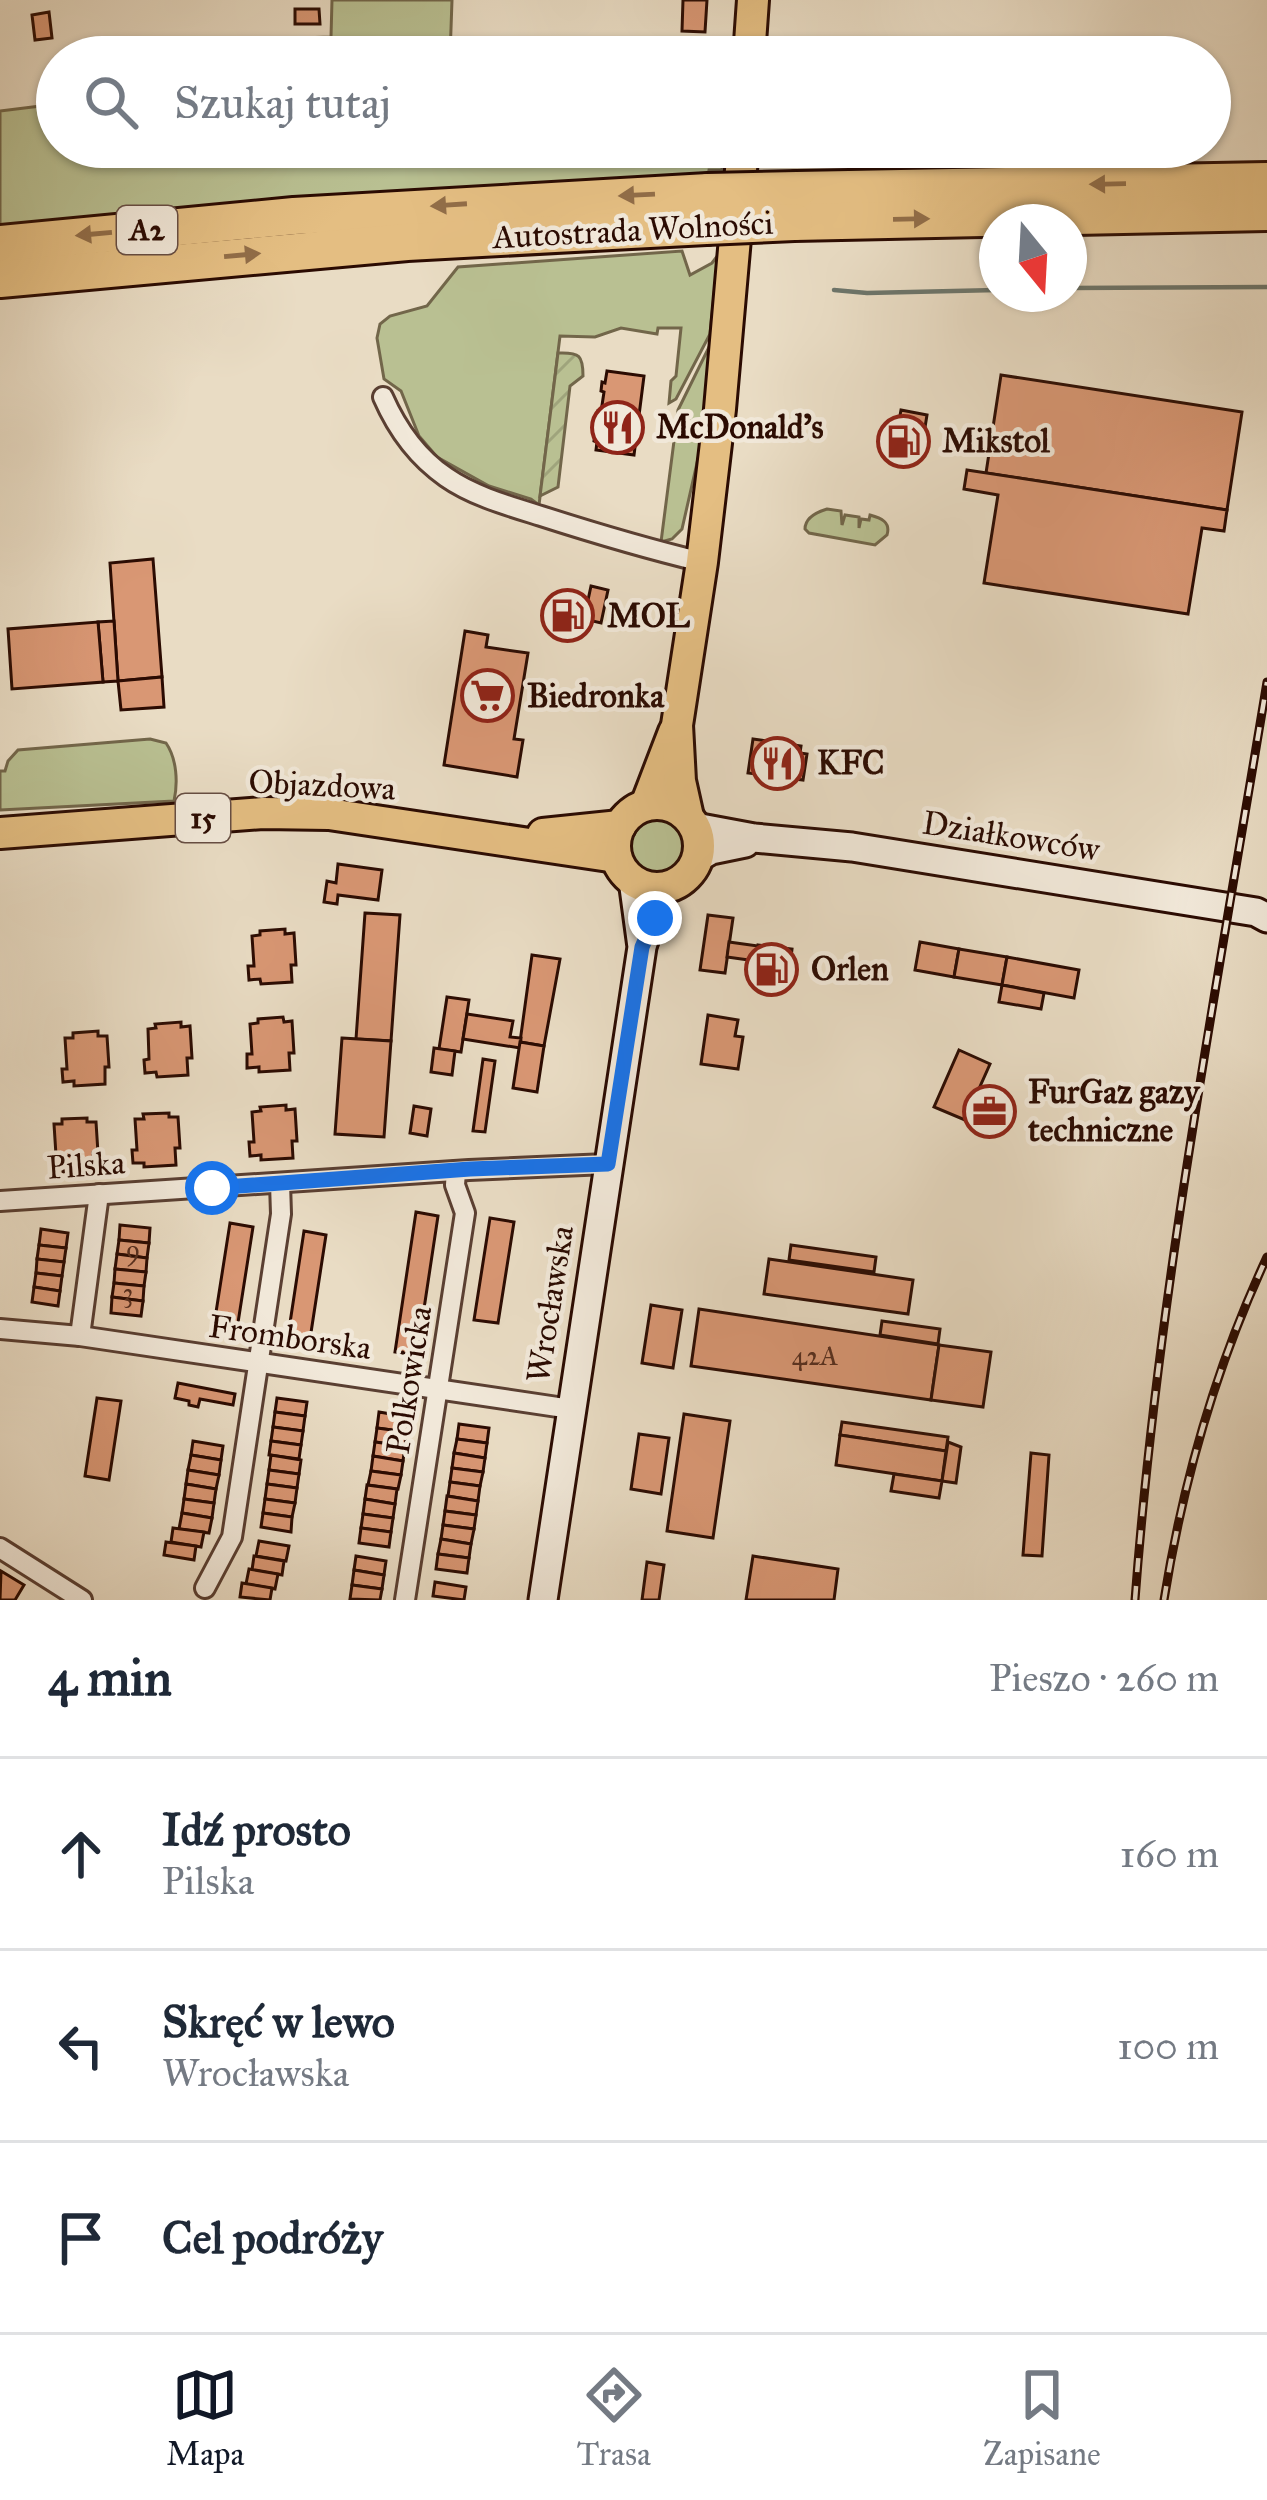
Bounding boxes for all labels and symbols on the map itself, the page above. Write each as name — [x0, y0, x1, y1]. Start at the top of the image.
one-way arrow — [1088, 174, 1126, 194]
one-way arrow — [617, 186, 655, 205]
one-way arrow — [430, 196, 467, 215]
street label: Autostrada Wolności — [490, 203, 774, 257]
north arrow — [979, 204, 1087, 312]
road number: A2 — [117, 206, 177, 254]
one-way arrow — [893, 210, 931, 229]
one-way arrow — [75, 225, 112, 244]
one-way arrow — [224, 246, 261, 265]
restaurant icon: McDonald's — [589, 399, 645, 455]
place label: McDonald's — [656, 407, 824, 447]
fuel station icon: Mikstol — [875, 413, 931, 469]
place label: Mikstol — [942, 421, 1051, 461]
fuel station icon: MOL — [540, 588, 596, 644]
place label: MOL — [607, 596, 690, 636]
supermarket icon: Biedronka — [460, 668, 516, 724]
place label: Biedronka — [527, 676, 665, 716]
restaurant icon: KFC — [750, 735, 806, 791]
place label: KFC — [817, 743, 884, 783]
street label: Objazdowa — [247, 761, 397, 809]
road number: 15 — [176, 794, 230, 842]
street label: Działkowców — [920, 802, 1104, 870]
route end — [628, 891, 682, 945]
fuel station icon: Orlen — [744, 941, 800, 997]
place label: Orlen — [811, 949, 889, 989]
place label: FurGaz gazy techniczne — [1027, 1072, 1201, 1150]
office icon: FurGaz gazy techniczne — [961, 1083, 1017, 1139]
street label: Pilska — [46, 1142, 126, 1188]
route start — [185, 1161, 239, 1215]
street label: Wrocławska — [518, 1223, 582, 1385]
house number: 9 — [126, 1233, 140, 1267]
house number: 3 — [123, 1276, 133, 1309]
street label: Polkowicka — [378, 1303, 440, 1457]
street label: Fromborska — [206, 1306, 374, 1368]
house number: 42A — [792, 1339, 838, 1372]

